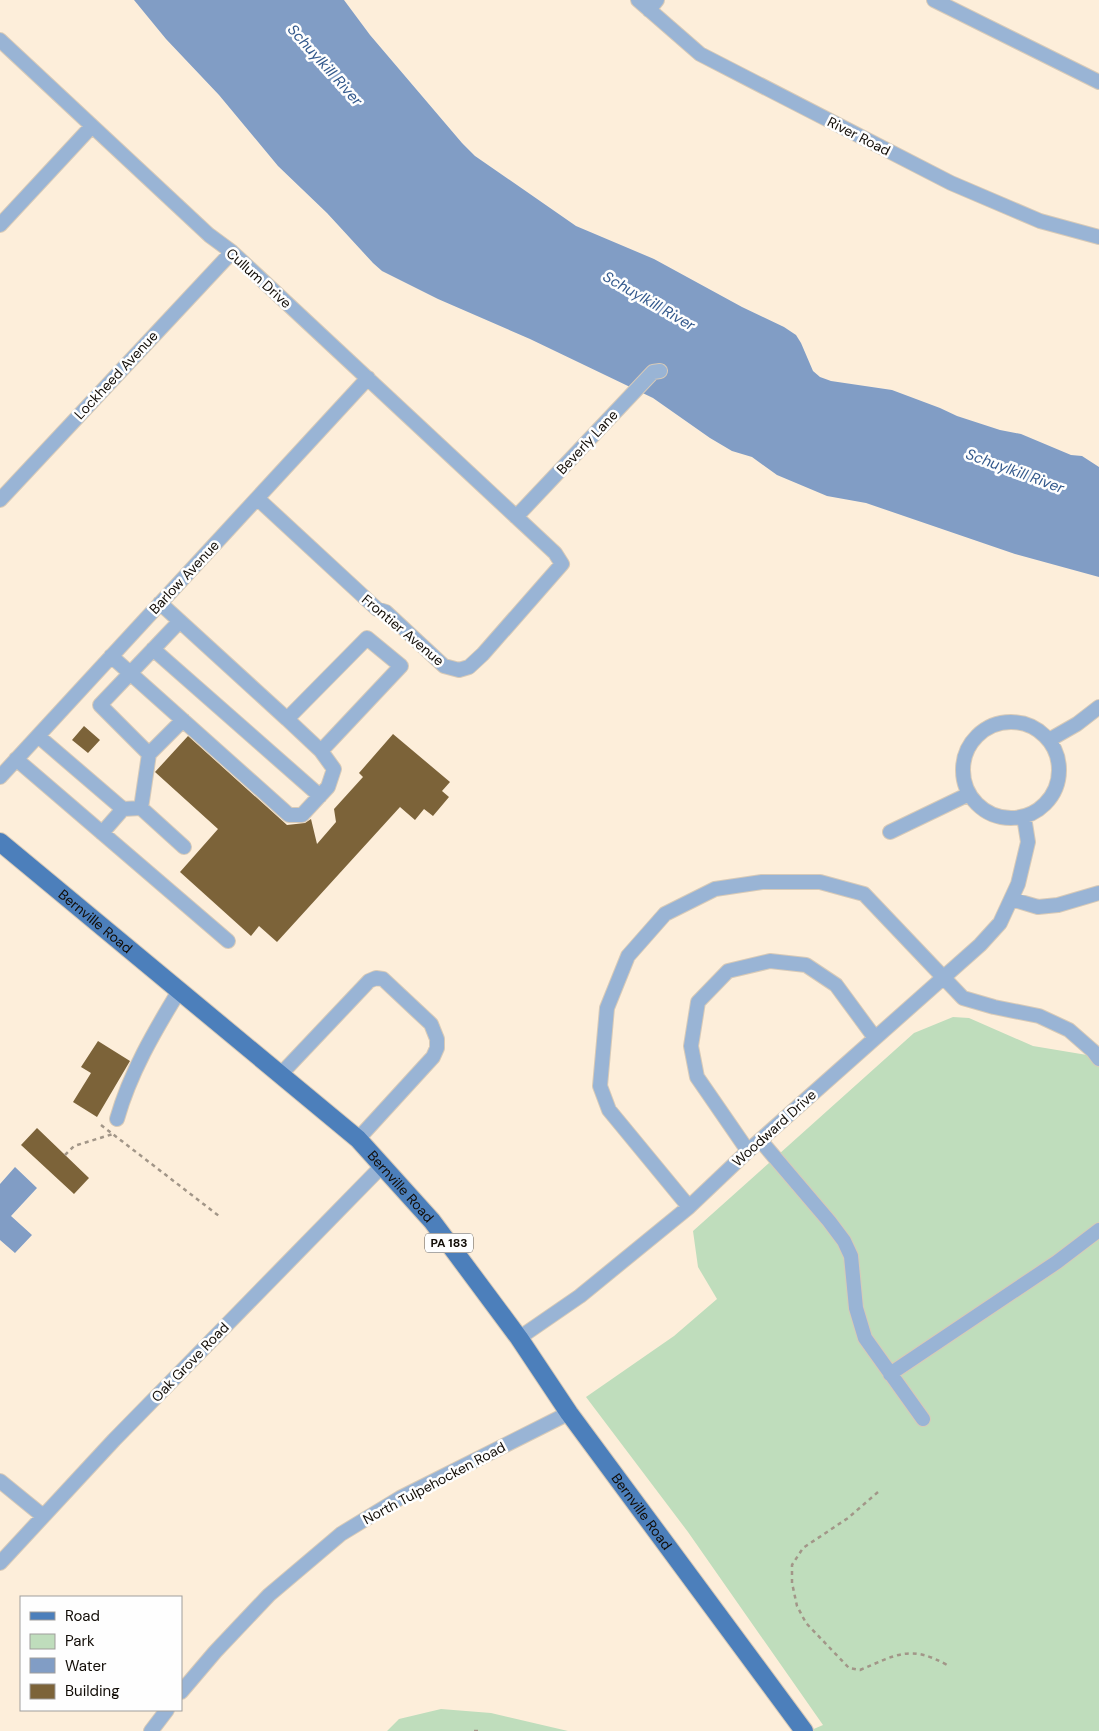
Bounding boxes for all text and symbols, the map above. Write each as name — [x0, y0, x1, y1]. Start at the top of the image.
water label: Schuylkill River — [283, 20, 367, 110]
street label: River Road — [825, 113, 893, 159]
street label: Cullum Drive — [223, 244, 295, 312]
water label: Schuylkill River — [599, 267, 699, 336]
street label: Lockheed Avenue — [70, 327, 162, 423]
street label: Beverly Lane — [552, 406, 622, 478]
water label: Schuylkill River — [963, 444, 1067, 498]
street label: Barlow Avenue — [145, 536, 223, 618]
street label: Frontier Avenue — [358, 590, 448, 670]
street label: Bernville Road — [55, 885, 136, 957]
street label: Woodward Drive — [728, 1086, 820, 1170]
street label: Bernville Road — [364, 1147, 438, 1226]
road number: PA 183 — [425, 1234, 473, 1252]
street label: Oak Grove Road — [147, 1318, 233, 1406]
street label: North Tulpehocken Road — [360, 1438, 508, 1528]
street label: Bernville Road — [608, 1470, 676, 1553]
legend — [20, 1596, 182, 1711]
text: Road — [65, 1606, 100, 1626]
text: Park — [65, 1631, 95, 1651]
text: Water — [65, 1656, 107, 1676]
text: Building — [65, 1681, 120, 1701]

